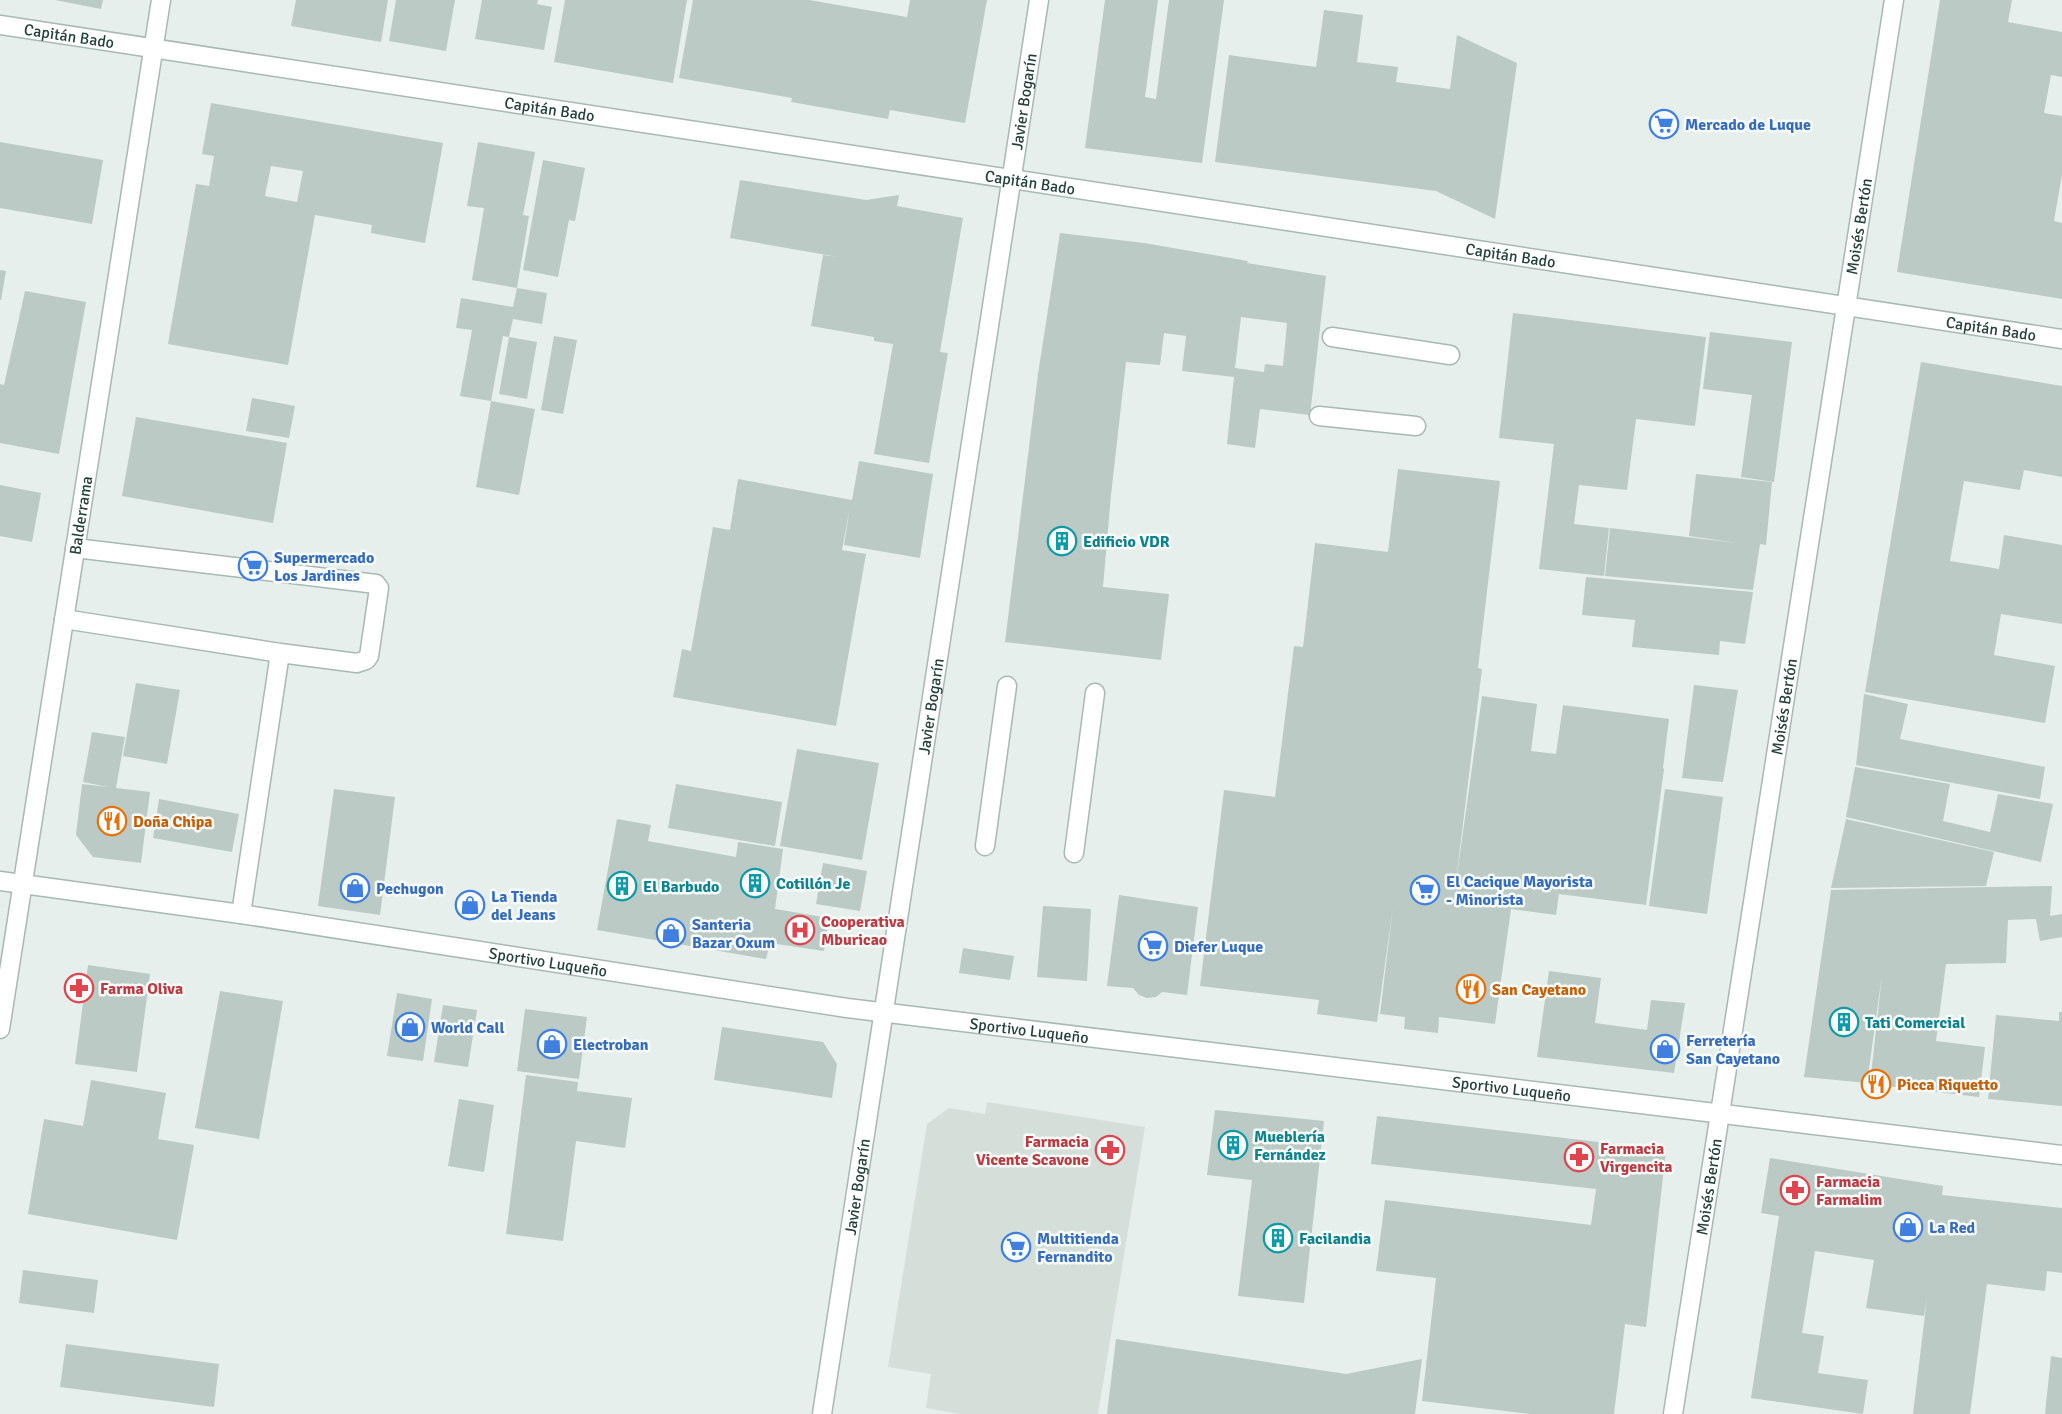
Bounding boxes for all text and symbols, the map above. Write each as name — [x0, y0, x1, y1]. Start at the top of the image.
street label: Capitán Bado — [23, 20, 116, 53]
street label: Javier Bogarín — [1007, 52, 1042, 151]
street label: Capitán Bado — [503, 93, 596, 126]
supermarket icon: Mercado de Luque — [1648, 108, 1680, 140]
place label: Mercado de Luque — [1685, 115, 1811, 135]
street label: Capitán Bado — [983, 166, 1076, 200]
street label: Moisés Bertón — [1842, 177, 1877, 276]
street label: Capitán Bado — [1464, 239, 1557, 273]
street label: Capitán Bado — [1944, 312, 2037, 346]
street label: Balderrama — [65, 475, 97, 556]
building icon: Edificio VDR — [1046, 525, 1078, 557]
place label: Edificio VDR — [1083, 532, 1170, 552]
place label: Supermercado Los Jardines — [274, 548, 374, 586]
supermarket icon: Supermercado Los Jardines — [237, 550, 269, 582]
street label: Javier Bogarín — [914, 657, 949, 756]
street label: Moisés Bertón — [1767, 657, 1802, 757]
restaurant icon: Doña Chipa — [96, 805, 128, 837]
place label: Doña Chipa — [133, 812, 213, 832]
building icon: Cotillón Je — [739, 867, 771, 899]
building icon: El Barbudo — [606, 870, 638, 902]
shop icon: Pechugon — [339, 872, 371, 904]
place label: El Cacique Mayorista - Minorista — [1446, 872, 1593, 910]
place label: Cotillón Je — [776, 874, 851, 894]
supermarket icon: El Cacique Mayorista - Minorista — [1409, 874, 1441, 906]
place label: El Barbudo — [643, 877, 719, 897]
place label: Pechugon — [376, 879, 444, 899]
place label: La Tienda del Jeans — [491, 887, 558, 925]
shop icon: La Tienda del Jeans — [454, 889, 486, 921]
place label: Cooperativa Mburicao — [821, 912, 905, 950]
hospital icon: Cooperativa Mburicao — [784, 914, 816, 946]
place label: Santeria Bazar Oxum — [692, 915, 775, 953]
shop icon: Santeria Bazar Oxum — [655, 917, 687, 949]
supermarket icon: Diefer Luque — [1137, 930, 1169, 962]
place label: Diefer Luque — [1174, 937, 1263, 957]
street label: Sportivo Luqueño — [487, 944, 609, 982]
pharmacy icon: Farma Oliva — [63, 972, 95, 1004]
restaurant icon: San Cayetano — [1455, 973, 1487, 1005]
place label: Farma Oliva — [100, 979, 183, 999]
place label: San Cayetano — [1492, 980, 1586, 1000]
building icon: Tati Comercial — [1828, 1006, 1860, 1038]
shop icon: World Call — [394, 1011, 426, 1043]
place label: Tati Comercial — [1865, 1013, 1965, 1033]
street label: Sportivo Luqueño — [968, 1014, 1090, 1048]
place label: World Call — [431, 1018, 504, 1038]
shop icon: Electroban — [536, 1028, 568, 1060]
place label: Ferretería San Cayetano — [1686, 1031, 1780, 1069]
shop icon: Ferretería San Cayetano — [1649, 1033, 1681, 1065]
place label: Electroban — [573, 1035, 649, 1055]
restaurant icon: Picca Riquetto — [1860, 1068, 1892, 1100]
street label: Sportivo Luqueño — [1451, 1072, 1572, 1107]
place label: Picca Riquetto — [1897, 1075, 1998, 1095]
place label: Mueblería Fernández — [1254, 1127, 1326, 1165]
building icon: Mueblería Fernández — [1217, 1129, 1249, 1161]
place label: Farmacia Vicente Scavone — [976, 1132, 1089, 1170]
pharmacy icon: Farmacia Vicente Scavone — [1094, 1134, 1126, 1166]
street label: Javier Bogarín — [841, 1137, 875, 1236]
street label: Moisés Bertón — [1692, 1137, 1727, 1237]
place label: Farmacia Virgencita — [1600, 1139, 1673, 1177]
pharmacy icon: Farmacia Virgencita — [1563, 1141, 1595, 1173]
place label: Farmacia Farmalim — [1816, 1172, 1882, 1210]
pharmacy icon: Farmacia Farmalim — [1779, 1174, 1811, 1206]
shop icon: La Red — [1892, 1211, 1924, 1243]
place label: La Red — [1929, 1218, 1976, 1238]
building icon: Facilandia — [1262, 1222, 1294, 1254]
place label: Multitienda Fernandito — [1037, 1229, 1119, 1267]
place label: Facilandia — [1299, 1229, 1371, 1249]
supermarket icon: Multitienda Fernandito — [1000, 1231, 1032, 1263]

